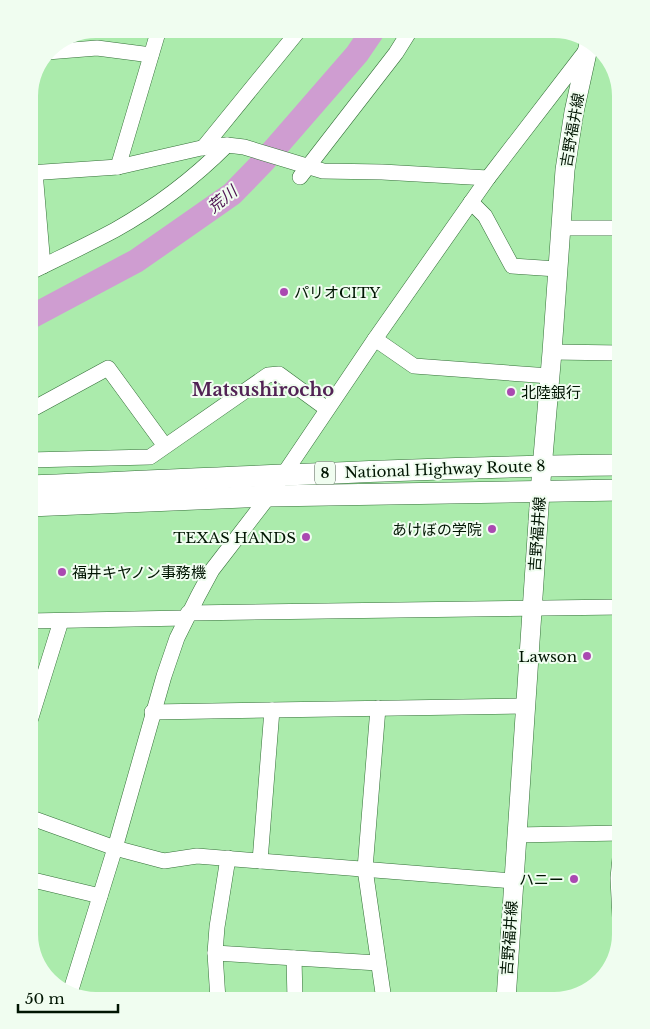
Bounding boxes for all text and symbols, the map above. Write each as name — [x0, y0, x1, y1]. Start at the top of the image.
street label: 吉野福井線 — [556, 91, 588, 169]
water label: 荒川 — [203, 180, 242, 217]
place label: パリオCITY — [294, 283, 381, 302]
marker: パリオCITY — [278, 286, 290, 298]
district label: Matsushirocho — [192, 379, 334, 401]
place label: 北陸銀行 — [521, 383, 581, 402]
marker: 北陸銀行 — [505, 386, 517, 398]
street label: National Highway Route 8 — [344, 456, 546, 482]
road number: 8 — [315, 462, 335, 484]
street label: 吉野福井線 — [525, 496, 549, 572]
place label: あけぼの学院 — [392, 520, 482, 539]
marker: あけぼの学院 — [486, 523, 498, 535]
place label: TEXAS HANDS — [173, 528, 296, 547]
marker: TEXAS HANDS — [300, 531, 312, 543]
place label: 福井キヤノン事務機 — [72, 563, 206, 582]
marker: 福井キヤノン事務機 — [56, 566, 68, 578]
place label: Lawson — [518, 647, 577, 666]
marker: Lawson — [581, 650, 593, 662]
place label: ハニー — [519, 870, 564, 889]
marker: ハニー — [568, 873, 580, 885]
street label: 吉野福井線 — [497, 900, 521, 976]
scale bar — [18, 982, 118, 1014]
text: 50 m — [25, 989, 65, 1008]

